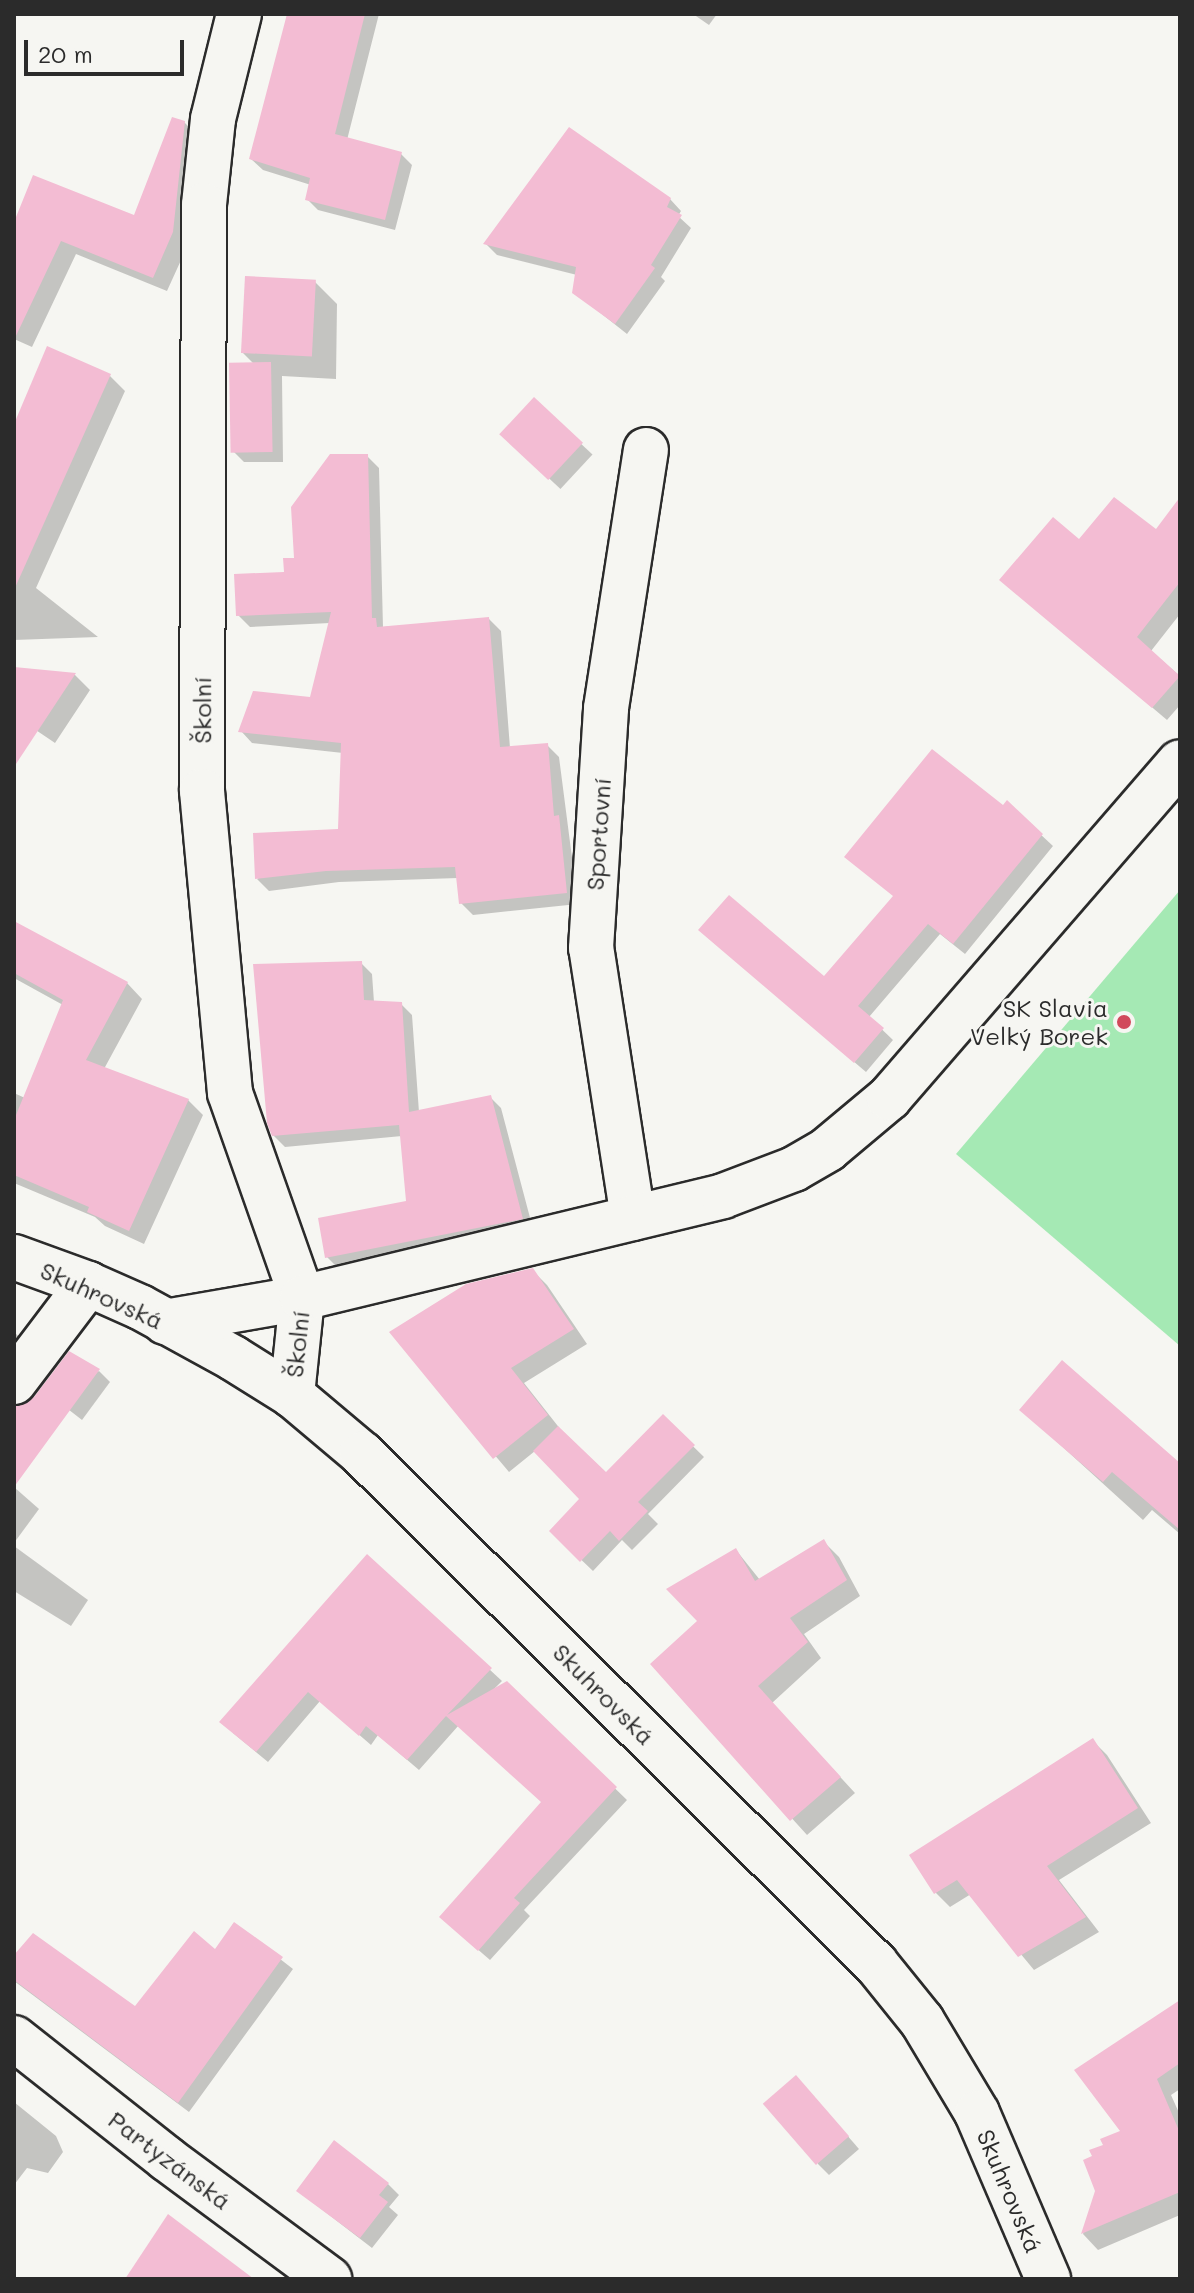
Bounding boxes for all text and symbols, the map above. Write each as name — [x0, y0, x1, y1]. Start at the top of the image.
scale bar — [28, 24, 188, 74]
text: 20 m — [38, 38, 93, 69]
street label: Školní — [188, 676, 216, 744]
street label: Sportovní — [580, 777, 616, 891]
place label: SK Slavia Velký Borek — [970, 994, 1108, 1050]
marker: SK Slavia Velký Borek — [1115, 1013, 1133, 1031]
street label: Skuhrovská — [36, 1255, 168, 1335]
street label: Školní — [279, 1309, 315, 1379]
street label: Skuhrovská — [547, 1637, 661, 1751]
street label: Partyzánská — [103, 2105, 237, 2215]
street label: Skuhrovská — [971, 2125, 1049, 2257]

